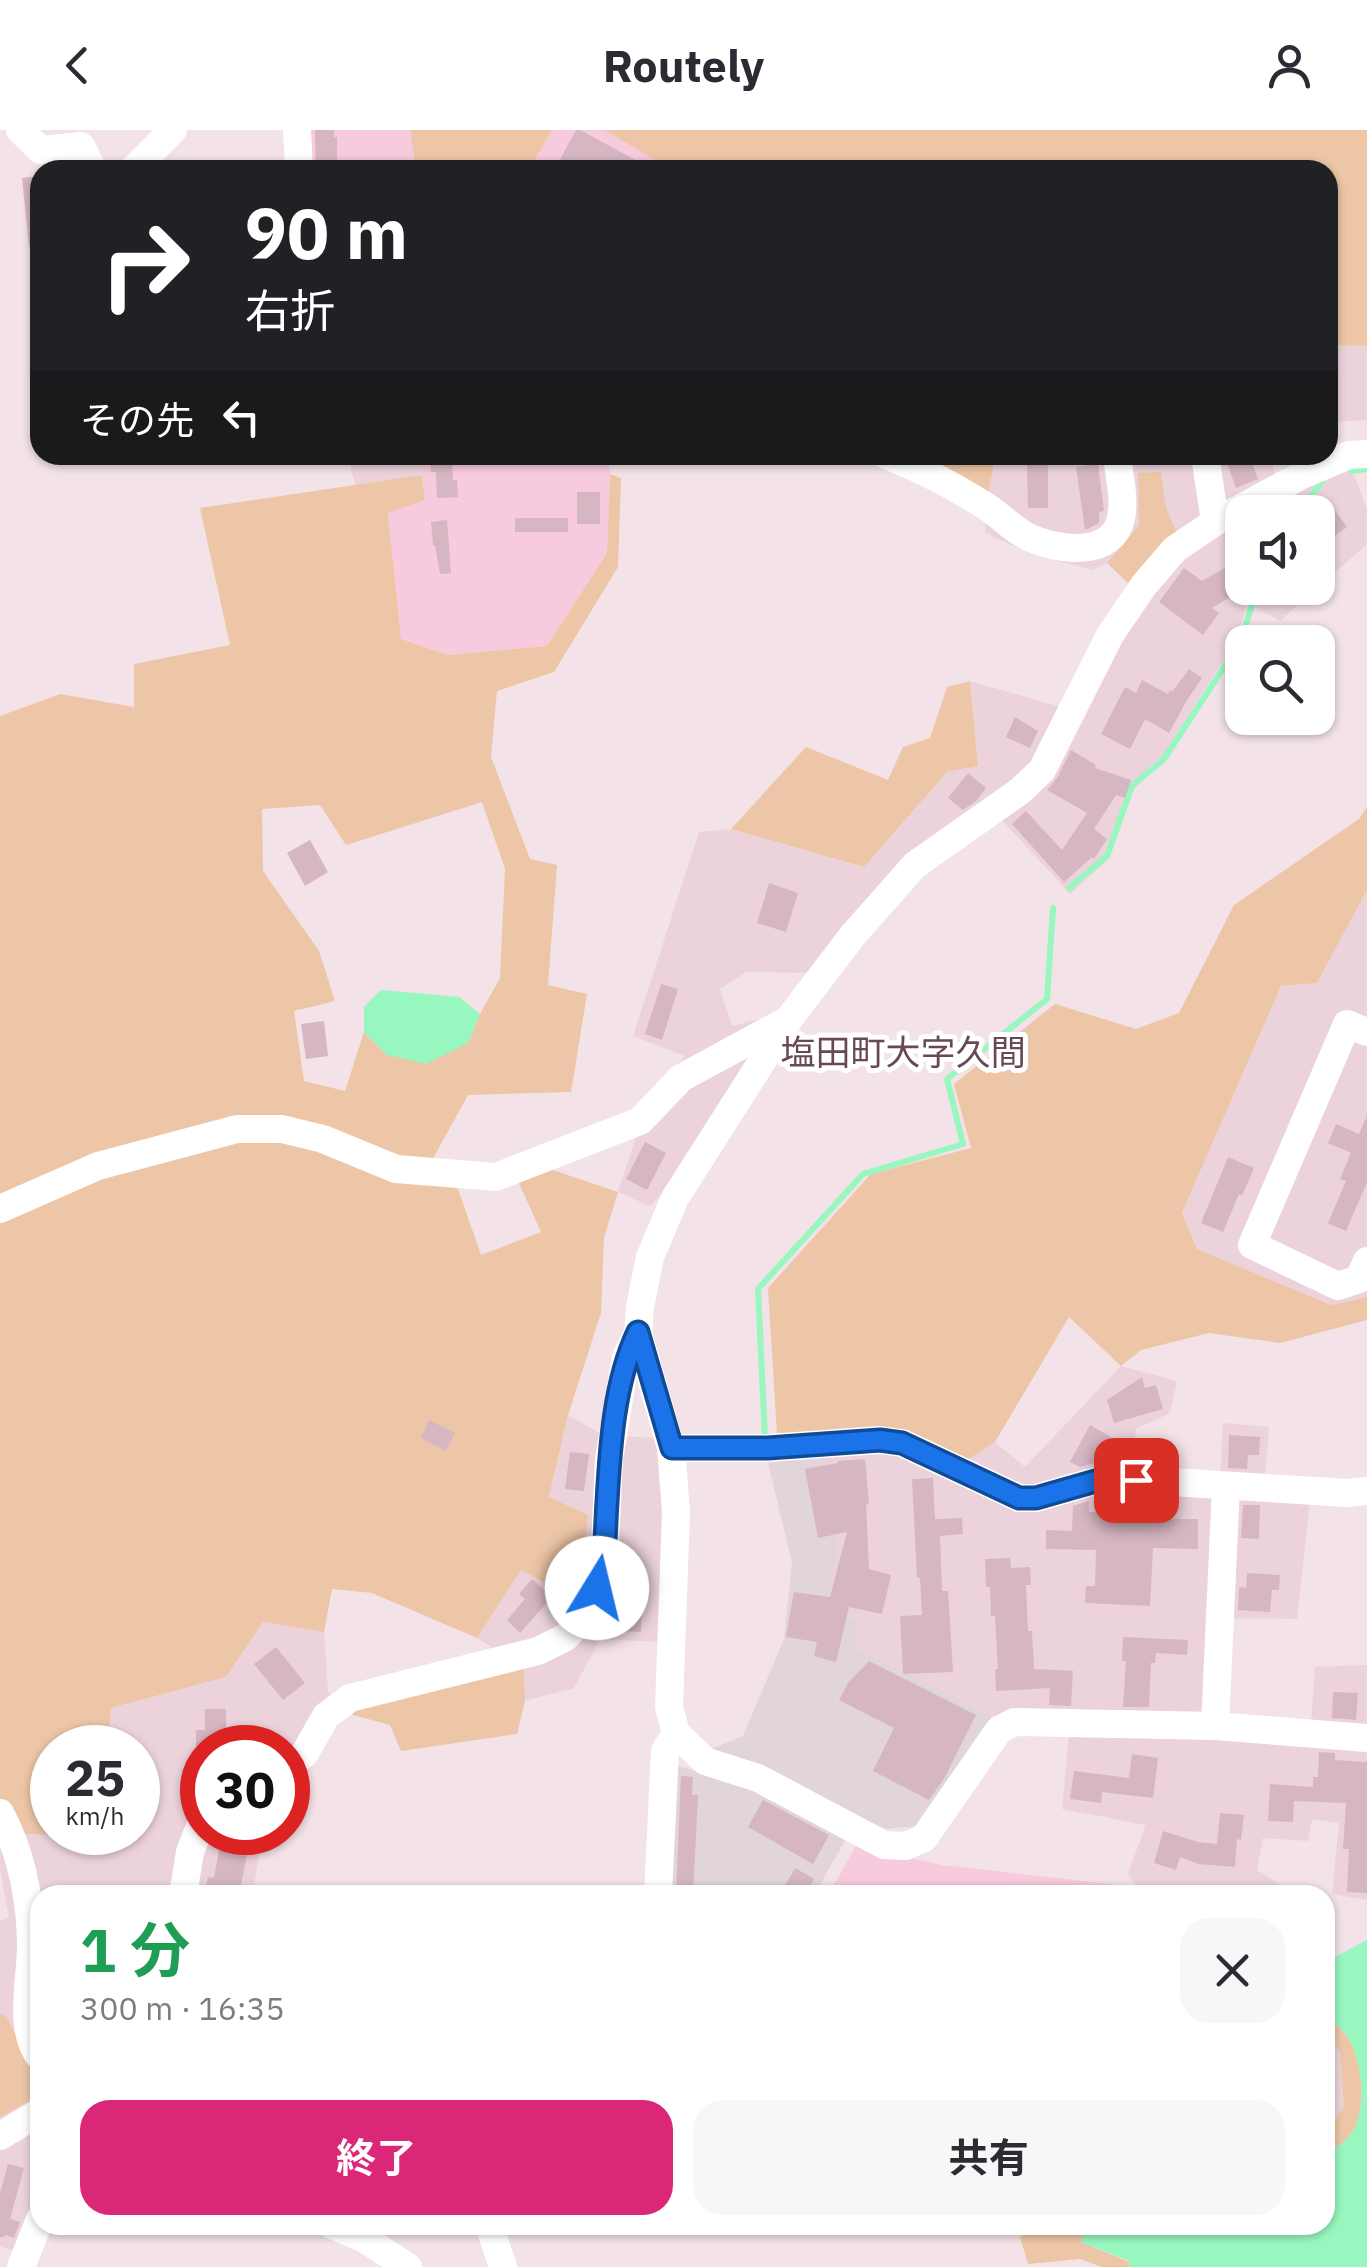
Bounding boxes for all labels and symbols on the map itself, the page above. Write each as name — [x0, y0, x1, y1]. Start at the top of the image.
district label: 塩田町大字久間 — [780, 1029, 1026, 1075]
pin — [1094, 1438, 1179, 1523]
position arrow — [545, 1536, 649, 1640]
speed limit sign: 30 — [180, 1725, 310, 1855]

